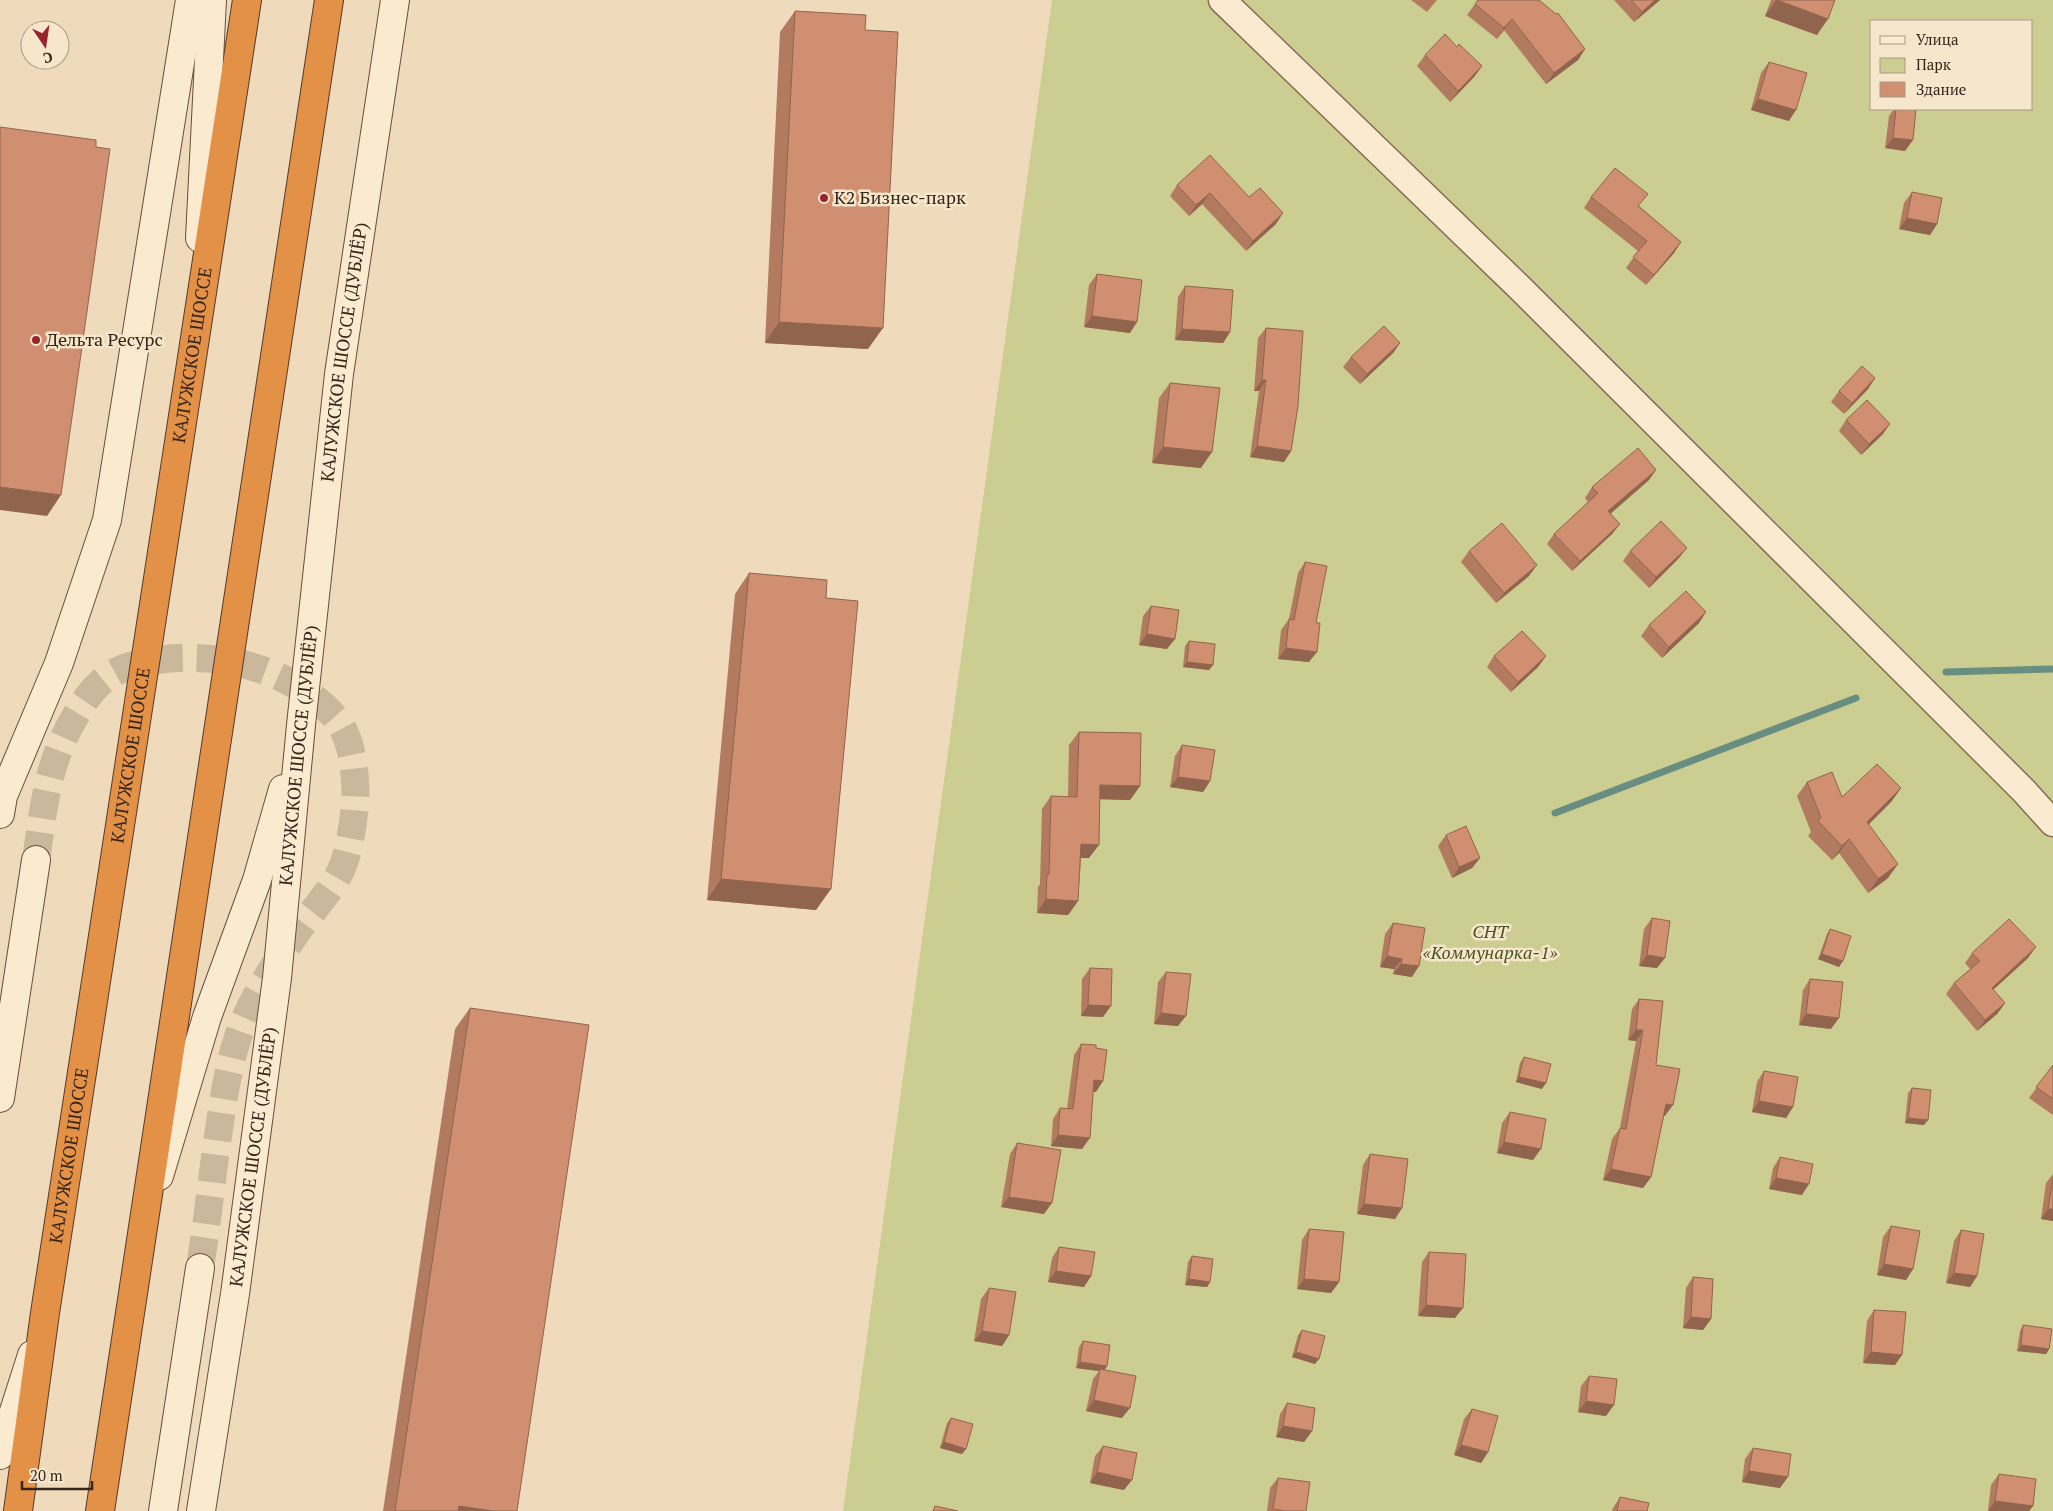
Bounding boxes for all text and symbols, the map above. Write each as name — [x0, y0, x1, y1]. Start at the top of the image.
north arrow — [20, 20, 70, 70]
legend — [1870, 20, 2033, 110]
text: Улица — [1916, 29, 1959, 49]
text: С — [41, 48, 55, 68]
text: Парк — [1916, 54, 1952, 74]
text: Здание — [1916, 79, 1966, 99]
place label: К2 Бизнес-парк — [834, 185, 966, 209]
marker: К2 Бизнес-парк — [818, 192, 830, 204]
street label: КАЛУЖСКОЕ ШОССЕ (ДУБЛЁР) — [314, 221, 373, 483]
street label: КАЛУЖСКОЕ ШОССЕ — [166, 265, 217, 444]
place label: Дельта Ресурс — [46, 327, 163, 351]
marker: Дельта Ресурс — [30, 334, 42, 346]
street label: КАЛУЖСКОЕ ШОССЕ (ДУБЛЁР) — [273, 624, 323, 887]
street label: КАЛУЖСКОЕ ШОССЕ — [104, 666, 155, 845]
park label: СНТ «Коммунарка-1» — [1422, 919, 1558, 964]
street label: КАЛУЖСКОЕ ШОССЕ (ДУБЛЁР) — [223, 1025, 281, 1288]
street label: КАЛУЖСКОЕ ШОССЕ — [43, 1066, 94, 1245]
scale bar — [22, 1458, 92, 1490]
text: 20 m — [30, 1465, 63, 1485]

